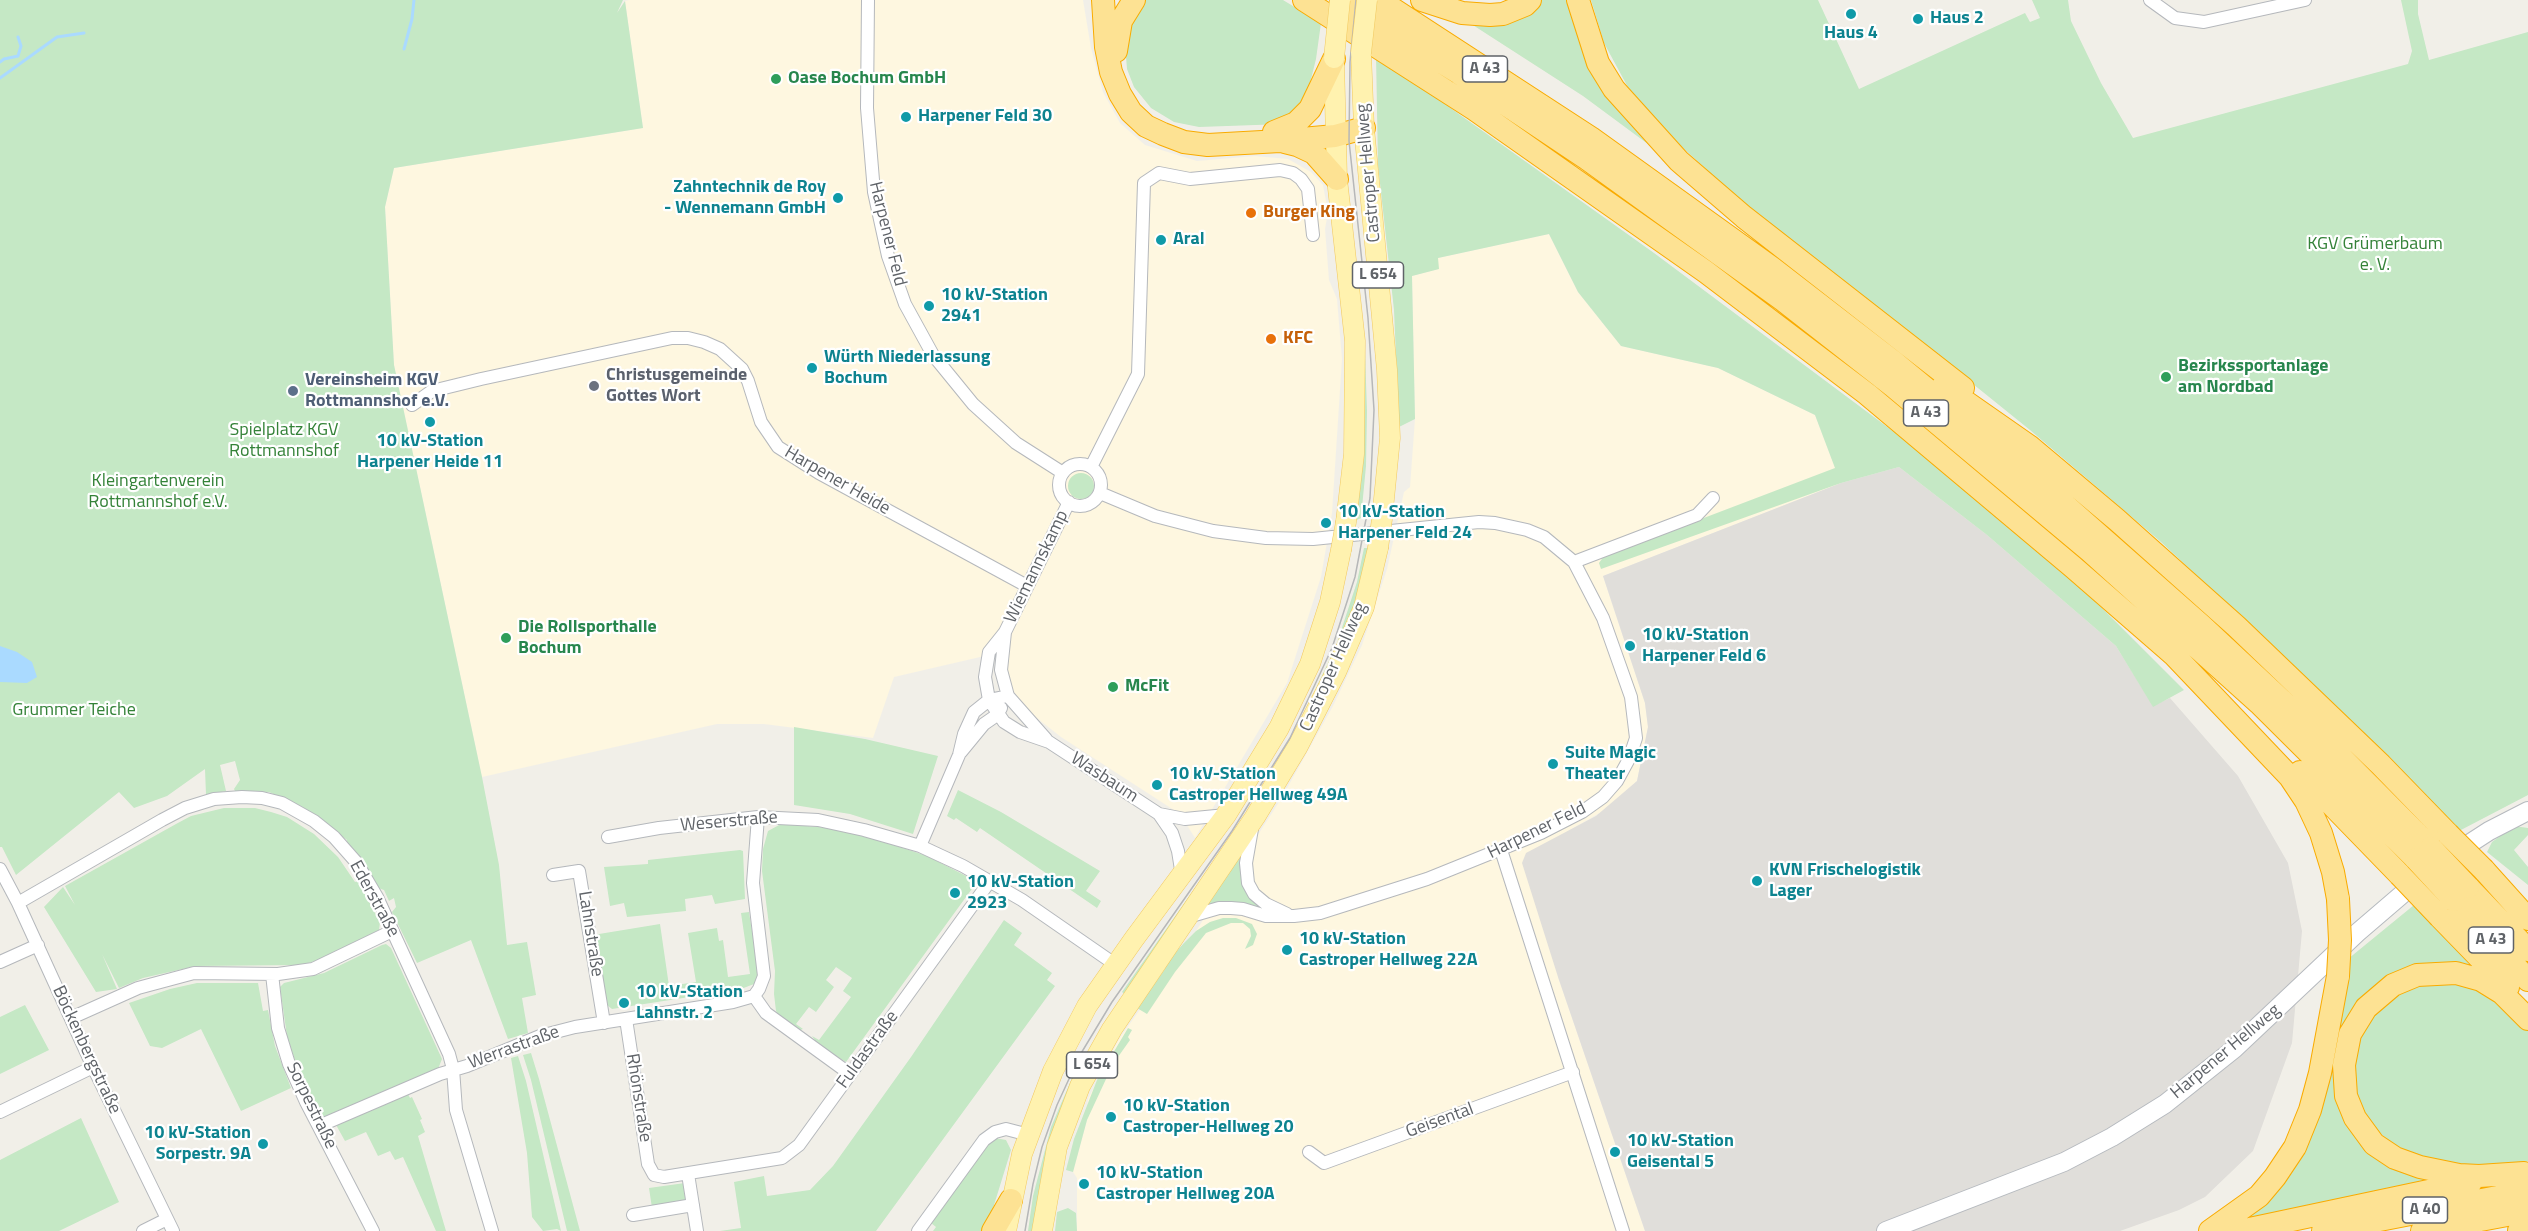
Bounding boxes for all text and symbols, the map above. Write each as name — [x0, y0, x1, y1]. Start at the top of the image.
marker: Haus 4 — [1844, 7, 1858, 21]
place label: Haus 2 — [1930, 8, 1984, 30]
marker: Haus 2 — [1911, 12, 1925, 26]
place label: Haus 4 — [1824, 23, 1878, 45]
road number: A 43 — [1462, 56, 1508, 82]
place label: Oase Bochum GmbH — [788, 68, 946, 90]
marker: Oase Bochum GmbH — [769, 72, 783, 86]
street label: Castroper Hellweg — [1352, 103, 1386, 243]
place label: Harpener Feld 30 — [918, 106, 1052, 128]
marker: Harpener Feld 30 — [899, 110, 913, 124]
place label: Zahntechnik de Roy - Wennemann GmbH — [664, 177, 826, 219]
street label: Harpener Feld — [864, 180, 910, 288]
marker: Zahntechnik de Roy - Wennemann GmbH — [831, 191, 845, 205]
place label: Burger King — [1263, 202, 1355, 224]
marker: Burger King — [1244, 206, 1258, 220]
place label: Aral — [1173, 229, 1205, 251]
marker: Aral — [1154, 233, 1168, 247]
park label: KGV Grümerbaum e. V. — [2307, 234, 2443, 276]
road number: L 654 — [1352, 262, 1404, 288]
place label: 10 kV-Station 2941 — [941, 285, 1048, 328]
marker: 10 kV-Station 2941 — [922, 299, 936, 313]
place label: KFC — [1283, 328, 1313, 350]
marker: KFC — [1264, 332, 1278, 346]
place label: Würth Niederlassung Bochum — [824, 347, 990, 389]
place label: Bezirkssportanlage am Nordbad — [2178, 356, 2329, 398]
marker: Würth Niederlassung Bochum — [805, 361, 819, 375]
place label: Christusgemeinde Gottes Wort — [606, 365, 747, 407]
place label: Vereinsheim KGV Rottmannshof e.V. — [305, 370, 449, 412]
marker: Bezirkssportanlage am Nordbad — [2159, 370, 2173, 384]
marker: Christusgemeinde Gottes Wort — [587, 379, 601, 393]
marker: Vereinsheim KGV Rottmannshof e.V. — [286, 384, 300, 398]
road number: A 43 — [1904, 400, 1948, 426]
marker: 10 kV-Station Harpener Heide 11 — [423, 415, 437, 429]
park label: Spielplatz KGV Rottmannshof — [229, 420, 339, 462]
place label: 10 kV-Station Harpener Heide 11 — [357, 431, 503, 474]
street label: Harpener Heide — [780, 442, 894, 520]
park label: Kleingartenverein Rottmannshof e.V. — [88, 471, 228, 514]
place label: 10 kV-Station Harpener Feld 24 — [1338, 502, 1472, 544]
street label: Wiemannskamp — [1000, 507, 1074, 627]
marker: 10 kV-Station Harpener Feld 24 — [1319, 516, 1333, 530]
street label: Castroper Hellweg — [1296, 599, 1372, 735]
place label: Die Rollsporthalle Bochum — [518, 617, 657, 660]
place label: 10 kV-Station Harpener Feld 6 — [1642, 625, 1766, 668]
marker: Die Rollsporthalle Bochum — [499, 631, 513, 645]
marker: 10 kV-Station Harpener Feld 6 — [1623, 639, 1637, 653]
place label: McFit — [1125, 676, 1169, 698]
marker: McFit — [1106, 680, 1120, 694]
park label: Grummer Teiche — [12, 700, 136, 722]
place label: Suite Magic Theater — [1565, 743, 1656, 786]
street label: Wasbaum — [1066, 748, 1142, 808]
marker: Suite Magic Theater — [1546, 757, 1560, 771]
place label: 10 kV-Station Castroper Hellweg 49A — [1169, 764, 1348, 806]
marker: 10 kV-Station Castroper Hellweg 49A — [1150, 778, 1164, 792]
street label: Harpener Feld — [1484, 798, 1590, 864]
street label: Weserstraße — [679, 807, 779, 837]
street label: Ederstraße — [344, 857, 404, 941]
place label: KVN Frischelogistik Lager — [1769, 860, 1921, 902]
place label: 10 kV-Station 2923 — [967, 872, 1074, 914]
marker: KVN Frischelogistik Lager — [1750, 874, 1764, 888]
marker: 10 kV-Station 2923 — [948, 886, 962, 900]
street label: Lahnstraße — [573, 890, 607, 978]
road number: A 43 — [2468, 927, 2514, 953]
place label: 10 kV-Station Castroper Hellweg 22A — [1299, 929, 1478, 972]
marker: 10 kV-Station Castroper Hellweg 22A — [1280, 943, 1294, 957]
place label: 10 kV-Station Lahnstr. 2 — [636, 982, 743, 1024]
street label: Böckenbergstraße — [47, 983, 125, 1117]
marker: 10 kV-Station Lahnstr. 2 — [617, 996, 631, 1010]
street label: Harpener Hellweg — [2167, 1000, 2285, 1104]
street label: Fuldastraße — [833, 1007, 903, 1093]
street label: Werrastraße — [465, 1022, 563, 1074]
street label: Rhönstraße — [620, 1052, 656, 1144]
road number: L 654 — [1066, 1052, 1118, 1078]
street label: Sorpestraße — [281, 1059, 341, 1153]
place label: 10 kV-Station Castroper-Hellweg 20 — [1123, 1096, 1294, 1138]
street label: Geisental — [1403, 1099, 1477, 1143]
marker: 10 kV-Station Castroper-Hellweg 20 — [1104, 1110, 1118, 1124]
place label: 10 kV-Station Sorpestr. 9A — [144, 1123, 251, 1166]
place label: 10 kV-Station Geisental 5 — [1627, 1131, 1734, 1174]
marker: 10 kV-Station Sorpestr. 9A — [256, 1137, 270, 1151]
marker: 10 kV-Station Geisental 5 — [1608, 1145, 1622, 1159]
place label: 10 kV-Station Castroper Hellweg 20A — [1096, 1163, 1275, 1206]
marker: 10 kV-Station Castroper Hellweg 20A — [1077, 1177, 1091, 1191]
road number: A 40 — [2402, 1197, 2448, 1223]

